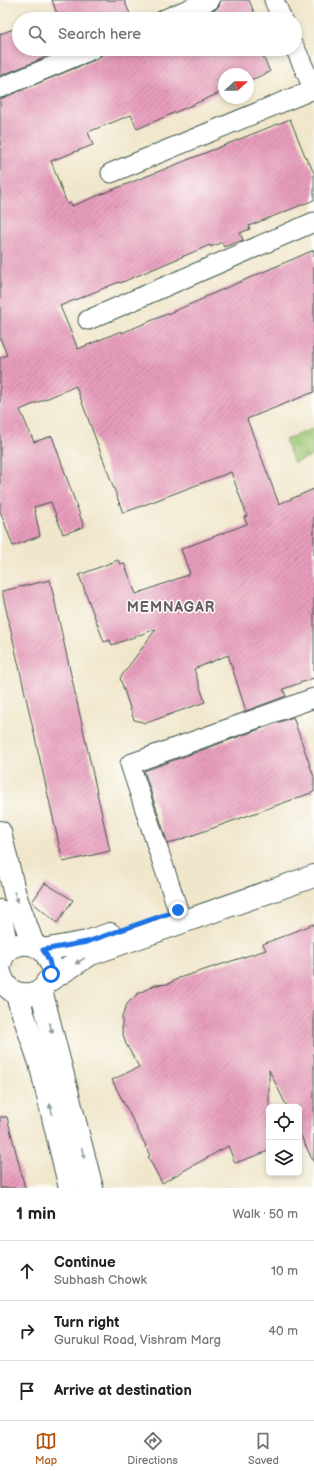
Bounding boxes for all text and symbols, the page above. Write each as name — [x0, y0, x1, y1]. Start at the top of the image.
search box — [12, 12, 302, 56]
icon: search — [26, 23, 48, 45]
text: Search here — [58, 25, 141, 44]
north arrow — [218, 68, 254, 104]
district label: MEMNAGAR — [127, 599, 215, 616]
one-way arrow — [13, 891, 19, 903]
route end — [169, 901, 187, 919]
one-way arrow — [75, 958, 86, 965]
route start — [42, 965, 60, 983]
one-way arrow — [48, 1022, 54, 1034]
one-way arrow — [48, 1103, 54, 1115]
map controls — [266, 1104, 302, 1176]
button: locate — [266, 1104, 302, 1140]
button: layers — [266, 1140, 302, 1176]
one-way arrow — [80, 1148, 86, 1160]
text: 1 min — [16, 1204, 56, 1224]
text: Walk · 50 m — [232, 1206, 298, 1222]
text: Continue — [54, 1253, 116, 1272]
icon: ahead — [16, 1260, 38, 1282]
text: 10 m — [271, 1263, 298, 1279]
text: Subhash Chowk — [54, 1272, 147, 1288]
text: Turn right — [54, 1313, 119, 1332]
icon: right — [16, 1320, 38, 1342]
text: 40 m — [268, 1323, 298, 1339]
text: Gurukul Road, Vishram Marg — [54, 1332, 221, 1348]
icon: arrive — [16, 1380, 38, 1402]
text: Arrive at destination — [54, 1381, 192, 1400]
tab: Map — [35, 1430, 57, 1467]
tab: Directions — [127, 1430, 178, 1467]
tab: Saved — [248, 1430, 279, 1467]

